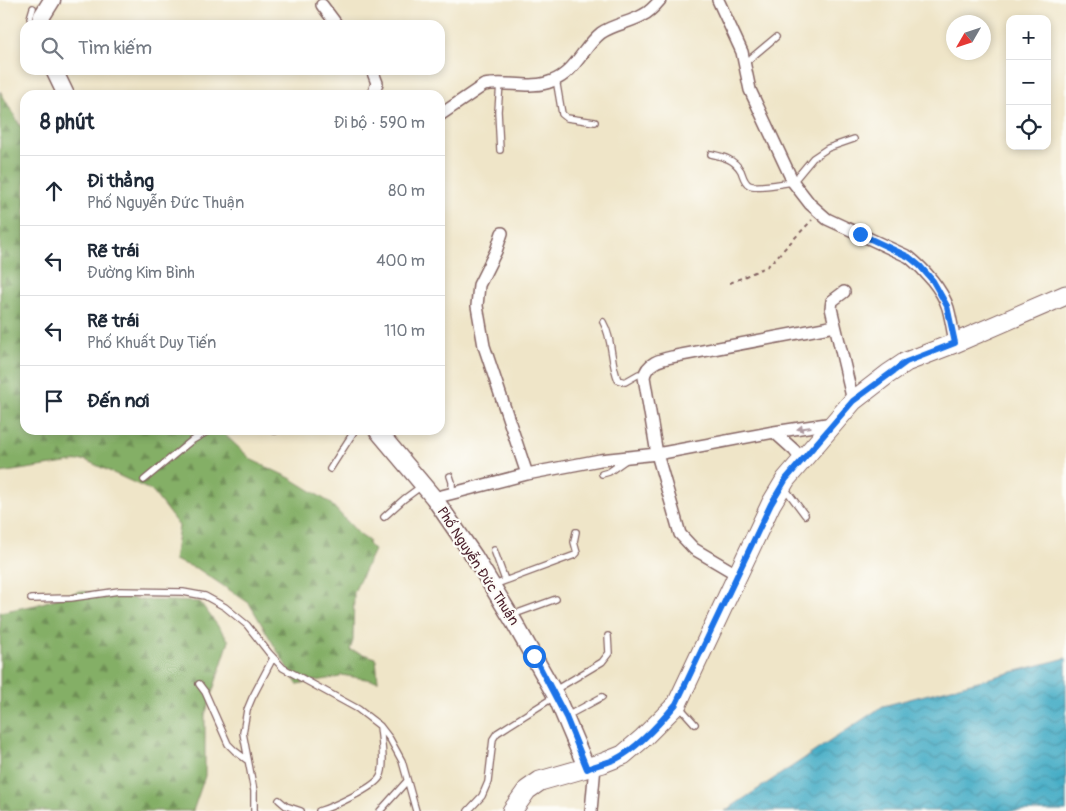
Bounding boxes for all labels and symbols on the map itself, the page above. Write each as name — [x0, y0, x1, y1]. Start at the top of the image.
north arrow — [946, 15, 991, 60]
route end — [849, 223, 872, 246]
one-way arrow — [795, 424, 811, 432]
street label: Phố Nguyễn Đức Thuận — [433, 503, 523, 628]
route start — [523, 645, 546, 668]

